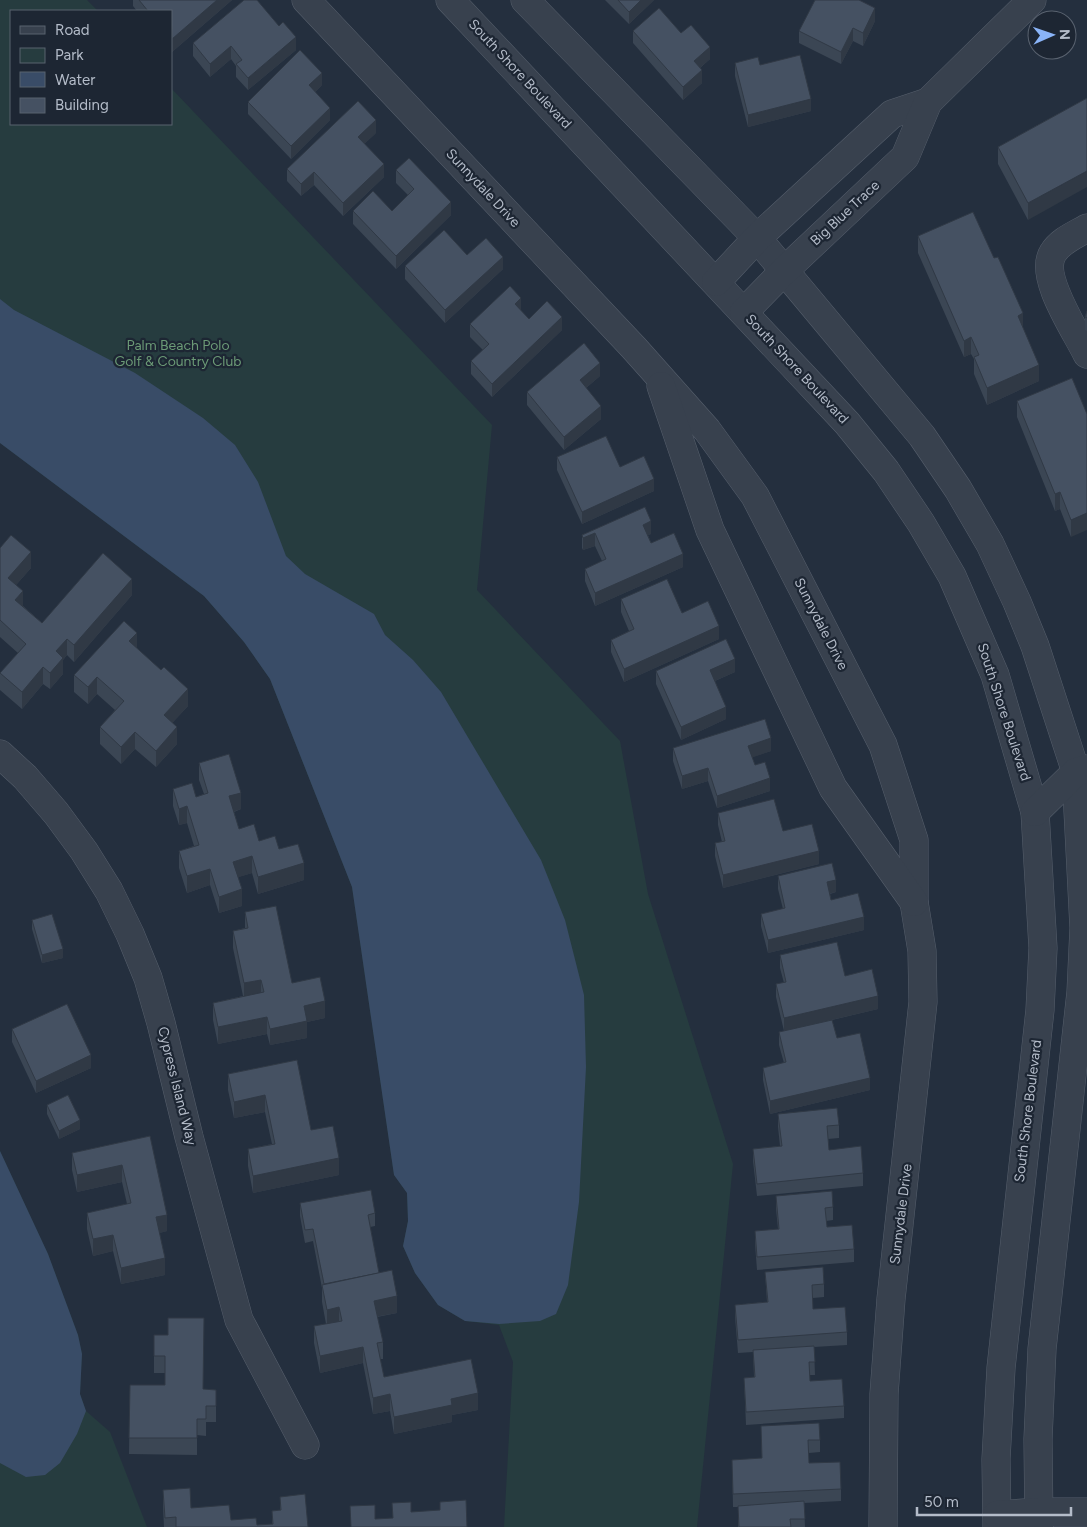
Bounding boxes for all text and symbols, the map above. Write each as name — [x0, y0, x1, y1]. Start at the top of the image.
legend — [10, 10, 172, 125]
north arrow — [1027, 10, 1077, 60]
street label: South Shore Boulevard — [465, 16, 575, 132]
text: Road — [55, 21, 90, 39]
text: N — [1056, 29, 1073, 40]
text: Park — [55, 46, 84, 64]
text: Water — [55, 71, 95, 89]
text: Building — [55, 96, 109, 114]
street label: Sunnydale Drive — [442, 145, 524, 231]
street label: Big Blue Trace — [807, 176, 883, 249]
street label: South Shore Boulevard — [742, 311, 852, 427]
park label: Palm Beach Polo Golf & Country Club — [115, 337, 241, 370]
street label: Sunnydale Drive — [790, 575, 852, 673]
street label: South Shore Boulevard — [974, 641, 1034, 783]
street label: Cypress Island Way — [154, 1025, 200, 1148]
street label: South Shore Boulevard — [1011, 1039, 1045, 1183]
street label: Sunnydale Drive — [886, 1162, 916, 1265]
scale bar — [917, 1484, 1071, 1516]
text: 50 m — [924, 1493, 959, 1511]

